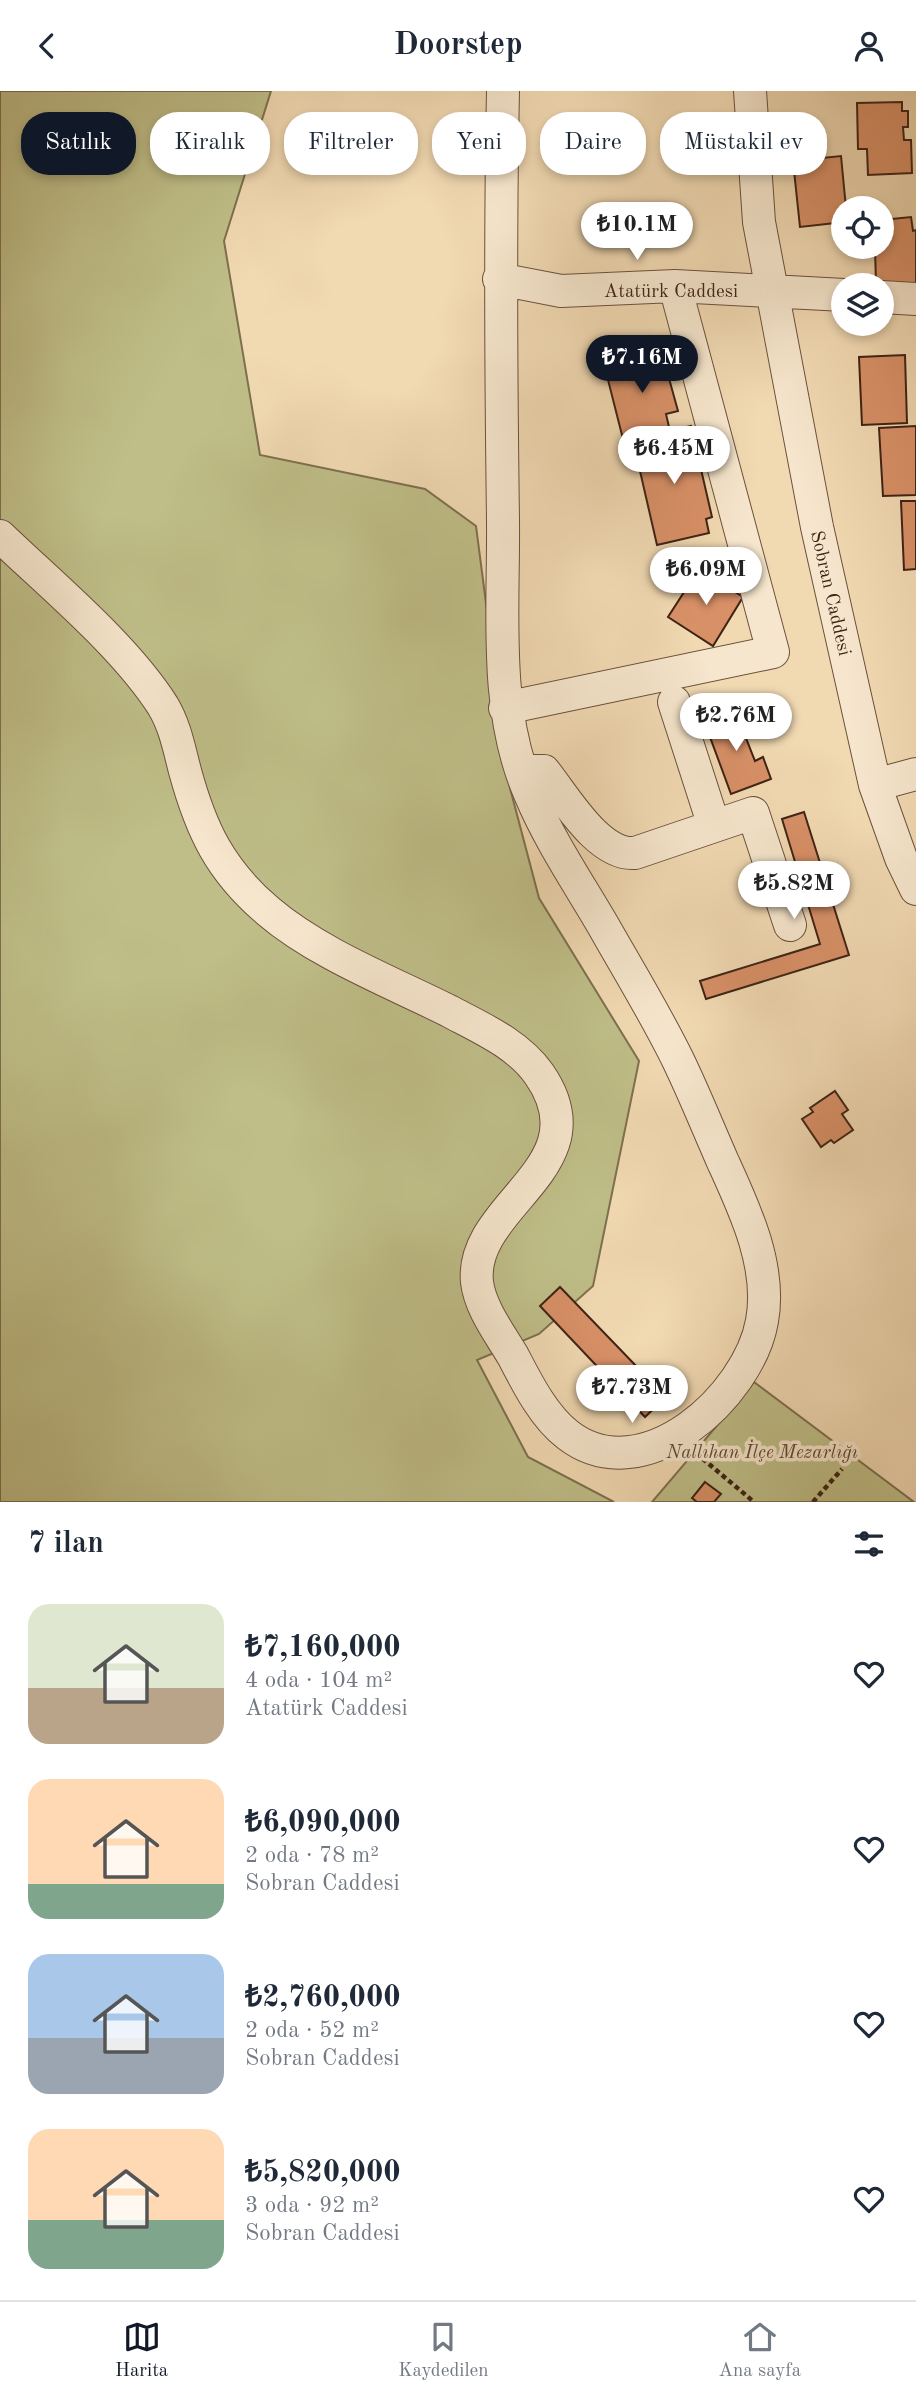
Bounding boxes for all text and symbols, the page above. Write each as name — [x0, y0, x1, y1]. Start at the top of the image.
icon: back — [28, 27, 66, 65]
icon: person — [850, 27, 888, 65]
text: Doorstep — [393, 30, 523, 62]
chip: Satılık — [21, 112, 136, 175]
chip: Kiralık — [150, 112, 270, 175]
chip: Filtreler — [284, 112, 418, 175]
chip: Yeni — [432, 112, 526, 175]
chip: Daire — [540, 112, 646, 175]
chip: Müstakil ev — [660, 112, 827, 175]
map controls — [831, 196, 894, 336]
button: locate — [831, 196, 894, 259]
pin: ₺10.1M — [580, 202, 694, 262]
text: ₺10.1M — [597, 213, 677, 236]
button: layers — [831, 273, 894, 336]
street label: Atatürk Caddesi — [604, 283, 738, 302]
pin: ₺7.16M — [585, 335, 699, 395]
text: ₺7.16M — [602, 346, 682, 369]
pin: ₺6.45M — [617, 427, 731, 486]
text: ₺6.45M — [634, 437, 714, 460]
street label: Sobran Caddesi — [806, 529, 853, 658]
pin: ₺6.09M — [649, 547, 763, 607]
text: ₺6.09M — [666, 558, 746, 581]
pin: ₺2.76M — [679, 693, 793, 753]
text: ₺2.76M — [696, 704, 776, 727]
pin: ₺5.82M — [737, 861, 851, 921]
text: ₺5.82M — [754, 872, 834, 895]
pin: ₺7.73M — [575, 1365, 689, 1425]
text: ₺7.73M — [592, 1376, 672, 1399]
park label: Nallıhan İlçe Mezarlığı — [665, 1440, 858, 1463]
icon: filters — [850, 1525, 888, 1563]
text: 7 ilan — [28, 1529, 104, 1559]
icon: home — [84, 1632, 168, 1716]
text: ₺7,160,000 — [245, 1633, 401, 1663]
icon: heart — [850, 1655, 888, 1693]
text: 4 oda · 104 m² — [245, 1669, 392, 1692]
text: Atatürk Caddesi — [245, 1697, 408, 1720]
icon: home — [84, 1807, 168, 1891]
text: ₺6,090,000 — [245, 1808, 401, 1838]
icon: heart — [850, 1830, 888, 1868]
text: 2 oda · 78 m² — [245, 1844, 379, 1867]
text: Sobran Caddesi — [245, 1872, 400, 1895]
icon: home — [84, 1982, 168, 2066]
text: ₺2,760,000 — [245, 1983, 401, 2013]
icon: heart — [850, 2005, 888, 2043]
text: 2 oda · 52 m² — [245, 2019, 379, 2042]
text: Sobran Caddesi — [245, 2047, 400, 2070]
icon: home — [84, 2157, 168, 2241]
text: ₺5,820,000 — [245, 2158, 401, 2188]
icon: heart — [850, 2180, 888, 2218]
text: 3 oda · 92 m² — [245, 2194, 379, 2217]
text: Sobran Caddesi — [245, 2222, 400, 2245]
tab: Harita — [115, 2318, 168, 2383]
tab: Kaydedilen — [398, 2318, 489, 2383]
tab: Ana sayfa — [719, 2318, 801, 2383]

